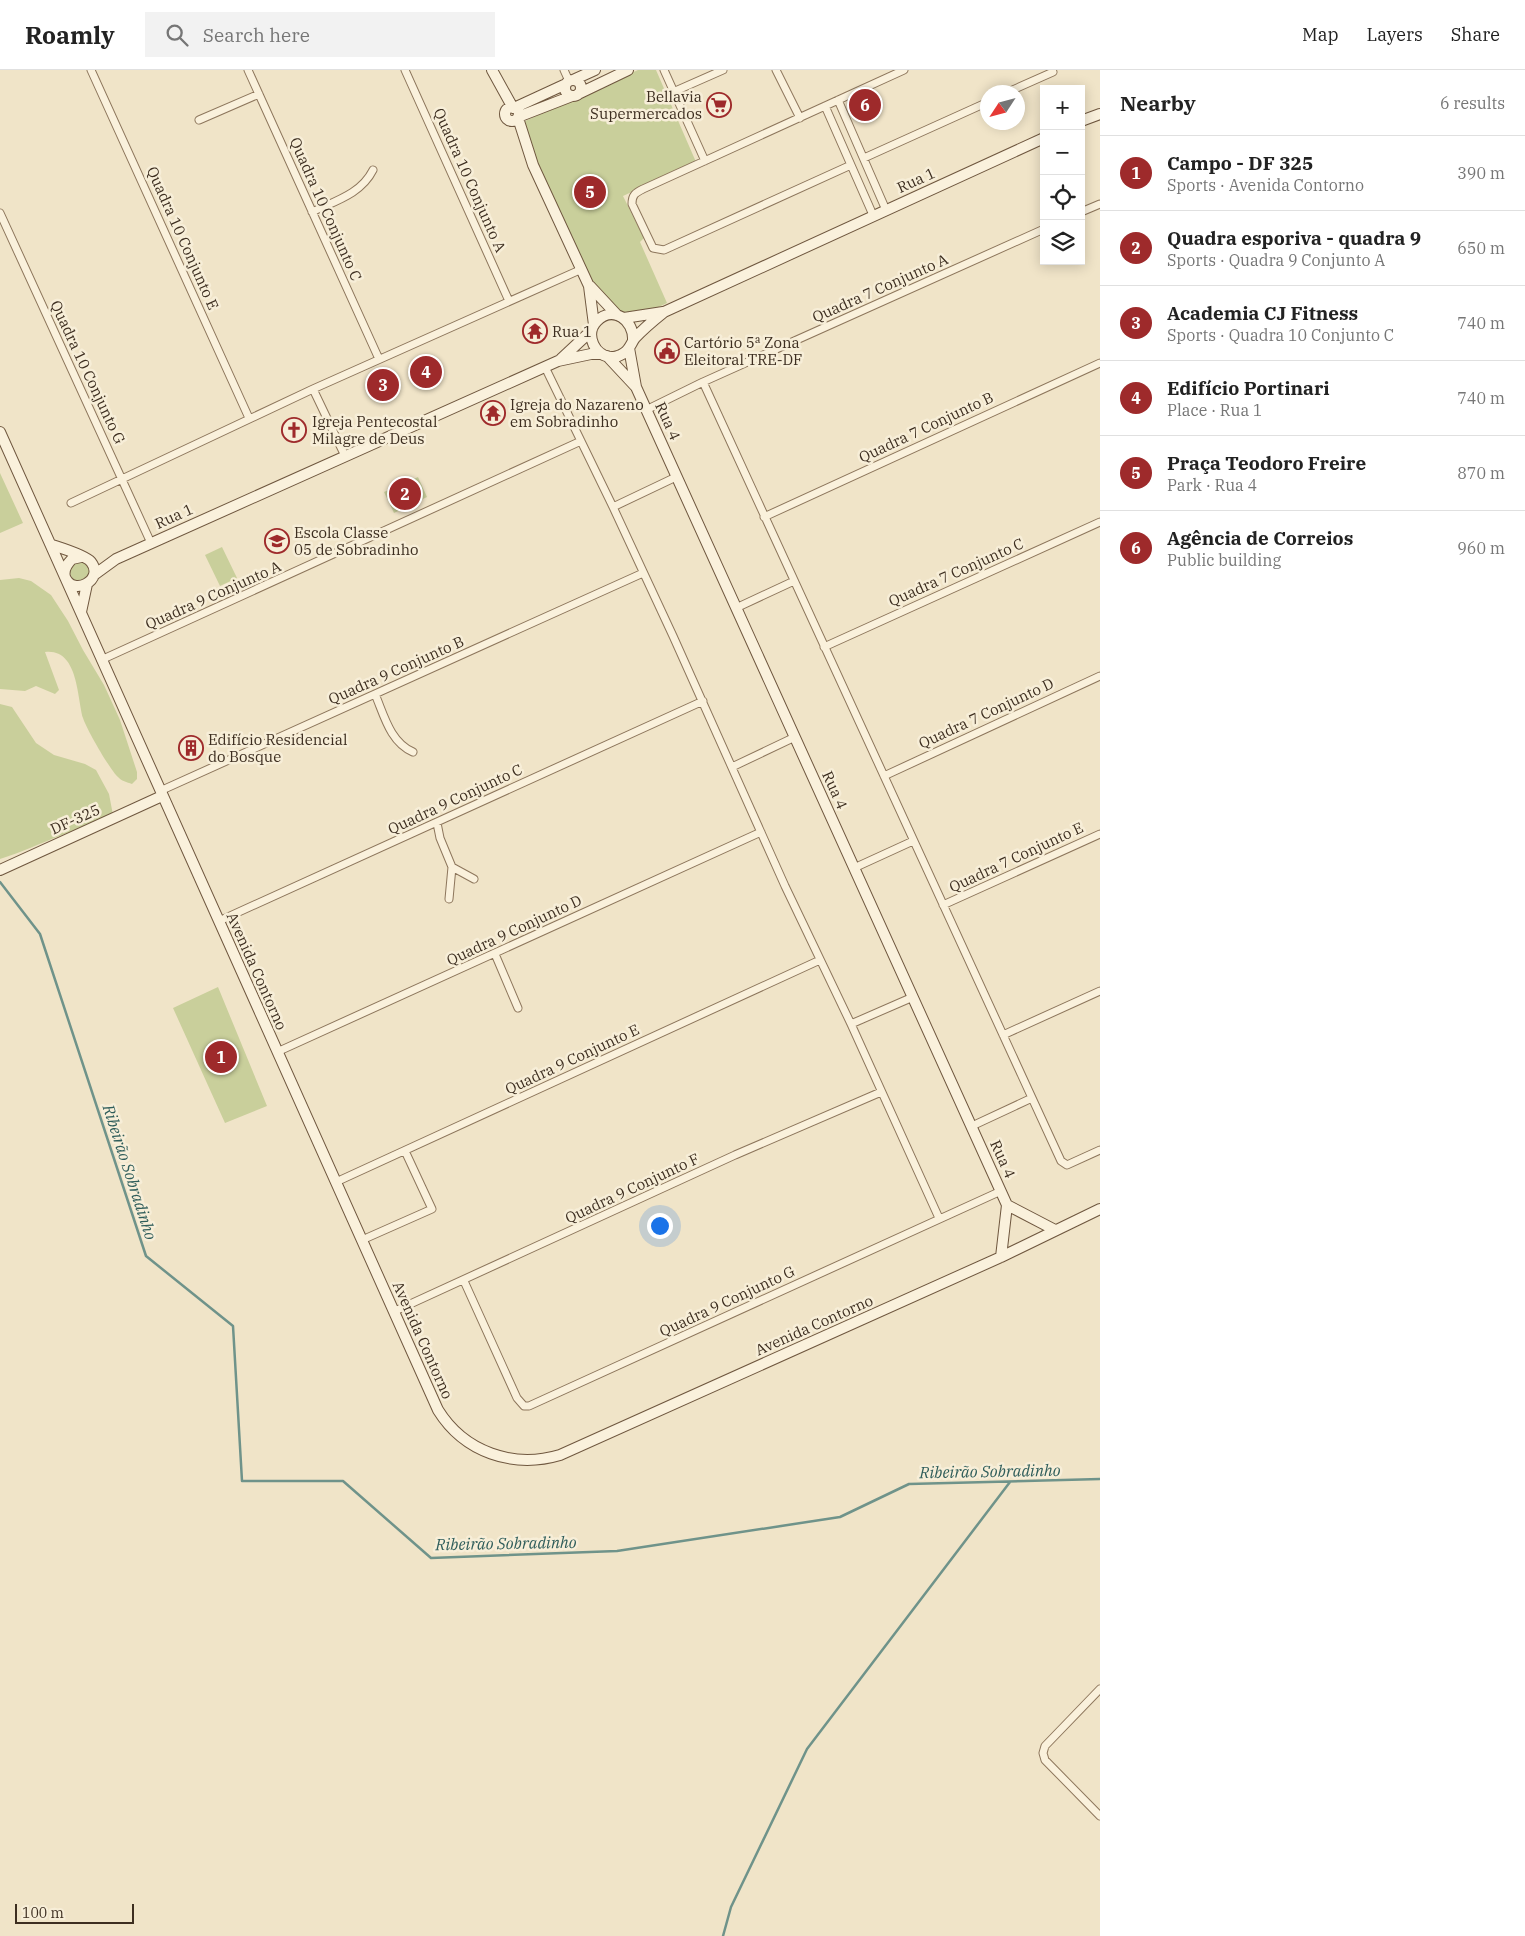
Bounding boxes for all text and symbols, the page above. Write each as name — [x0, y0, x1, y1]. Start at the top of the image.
search box — [145, 12, 495, 57]
text: Roamly — [25, 19, 115, 51]
icon: search — [163, 21, 191, 49]
text: Search here — [203, 23, 310, 47]
text: Map — [1302, 23, 1339, 46]
text: Layers — [1367, 23, 1423, 46]
text: Share — [1451, 23, 1500, 46]
north arrow — [980, 85, 1025, 130]
map controls — [1040, 85, 1085, 265]
button: + — [1040, 85, 1085, 130]
pin: 6 — [849, 86, 881, 124]
place label: Bellavia Supermercados — [590, 87, 702, 123]
text: Nearby — [1120, 89, 1196, 117]
supermarket icon: Bellavia Supermercados — [706, 92, 732, 118]
text: 6 results — [1440, 93, 1505, 113]
street label: Quadra 10 Conjunto A — [430, 105, 511, 256]
button: − — [1040, 130, 1085, 175]
street label: Quadra 10 Conjunto C — [286, 134, 366, 284]
text: Campo - DF 325 — [1167, 151, 1313, 175]
street label: Quadra 10 Conjunto E — [143, 163, 223, 313]
street label: Rua 1 — [894, 163, 938, 197]
text: 1 — [1131, 163, 1141, 183]
text: 390 m — [1457, 163, 1505, 183]
pin: 5 — [574, 173, 606, 211]
button: locate — [1040, 175, 1085, 220]
text: Sports · Avenida Contorno — [1167, 175, 1364, 195]
button: layers — [1040, 220, 1085, 265]
text: Quadra esporiva - quadra 9 — [1167, 226, 1421, 250]
text: 2 — [1131, 238, 1141, 258]
text: 650 m — [1457, 238, 1505, 258]
street label: Quadra 7 Conjunto A — [809, 249, 952, 327]
text: Sports · Quadra 9 Conjunto A — [1167, 250, 1385, 270]
street label: Quadra 10 Conjunto G — [46, 297, 130, 447]
text: Academia CJ Fitness — [1167, 301, 1358, 325]
text: 3 — [1131, 313, 1141, 333]
text: 740 m — [1457, 313, 1505, 333]
temple icon: Rua 1 — [522, 318, 548, 344]
place label: Rua 1 — [552, 322, 592, 341]
text: Sports · Quadra 10 Conjunto C — [1167, 325, 1394, 345]
place label: Cartório 5ª Zona Eleitoral TRE-DF — [684, 333, 803, 369]
public building icon: Cartório 5ª Zona Eleitoral TRE-DF — [654, 338, 680, 364]
pin: 4 — [410, 353, 442, 391]
pin: 3 — [367, 366, 399, 404]
text: Edifício Portinari — [1167, 376, 1330, 400]
street label: Quadra 7 Conjunto B — [856, 387, 996, 467]
text: 4 — [1131, 388, 1141, 408]
text: 740 m — [1457, 388, 1505, 408]
place label: Igreja do Nazareno em Sobradinho — [510, 395, 644, 431]
street label: Rua 4 — [651, 399, 685, 443]
temple icon: Igreja do Nazareno em Sobradinho — [480, 400, 506, 426]
text: Place · Rua 1 — [1167, 400, 1262, 420]
place label: Igreja Pentecostal Milagre de Deus — [312, 412, 438, 448]
church icon: Igreja Pentecostal Milagre de Deus — [281, 417, 307, 443]
text: Praça Teodoro Freire — [1167, 451, 1366, 475]
text: 5 — [1131, 463, 1141, 483]
text: 870 m — [1457, 463, 1505, 483]
pin: 2 — [389, 475, 421, 513]
text: Park · Rua 4 — [1167, 475, 1257, 495]
street label: Rua 1 — [152, 499, 196, 533]
place label: Escola Classe 05 de Sobradinho — [294, 523, 418, 559]
text: Agência de Correios — [1167, 526, 1353, 550]
school or university icon: Escola Classe 05 de Sobradinho — [264, 528, 290, 554]
street label: Quadra 7 Conjunto C — [885, 534, 1027, 610]
text: 6 — [1131, 538, 1141, 558]
text: 960 m — [1457, 538, 1505, 558]
text: Public building — [1167, 550, 1281, 570]
street label: Quadra 9 Conjunto A — [142, 556, 285, 634]
street label: Quadra 9 Conjunto B — [325, 632, 467, 708]
street label: Quadra 7 Conjunto D — [915, 673, 1057, 753]
place label: Edifício Residencial do Bosque — [208, 730, 347, 766]
building icon: Edifício Residencial do Bosque — [178, 735, 204, 761]
street label: Quadra 9 Conjunto C — [385, 760, 525, 838]
street label: Rua 4 — [818, 768, 852, 812]
street label: DF-325 — [47, 800, 103, 838]
street label: Quadra 7 Conjunto E — [946, 818, 1086, 896]
street label: Quadra 9 Conjunto D — [443, 890, 585, 970]
street label: Avenida Contorno — [222, 909, 292, 1033]
street label: Quadra 9 Conjunto E — [502, 1020, 642, 1098]
pin: 1 — [205, 1038, 237, 1076]
water label: Ribeirão Sobradinho — [98, 1101, 161, 1242]
street label: Rua 4 — [986, 1137, 1020, 1181]
street label: Quadra 9 Conjunto F — [562, 1149, 702, 1227]
your location — [647, 1213, 673, 1239]
street label: Quadra 9 Conjunto G — [656, 1261, 798, 1341]
street label: Avenida Contorno — [388, 1278, 458, 1402]
street label: Avenida Contorno — [752, 1290, 876, 1360]
water label: Ribeirão Sobradinho — [918, 1460, 1061, 1482]
water label: Ribeirão Sobradinho — [434, 1532, 577, 1554]
scale bar — [15, 1901, 134, 1924]
text: 100 m — [22, 1904, 64, 1922]

